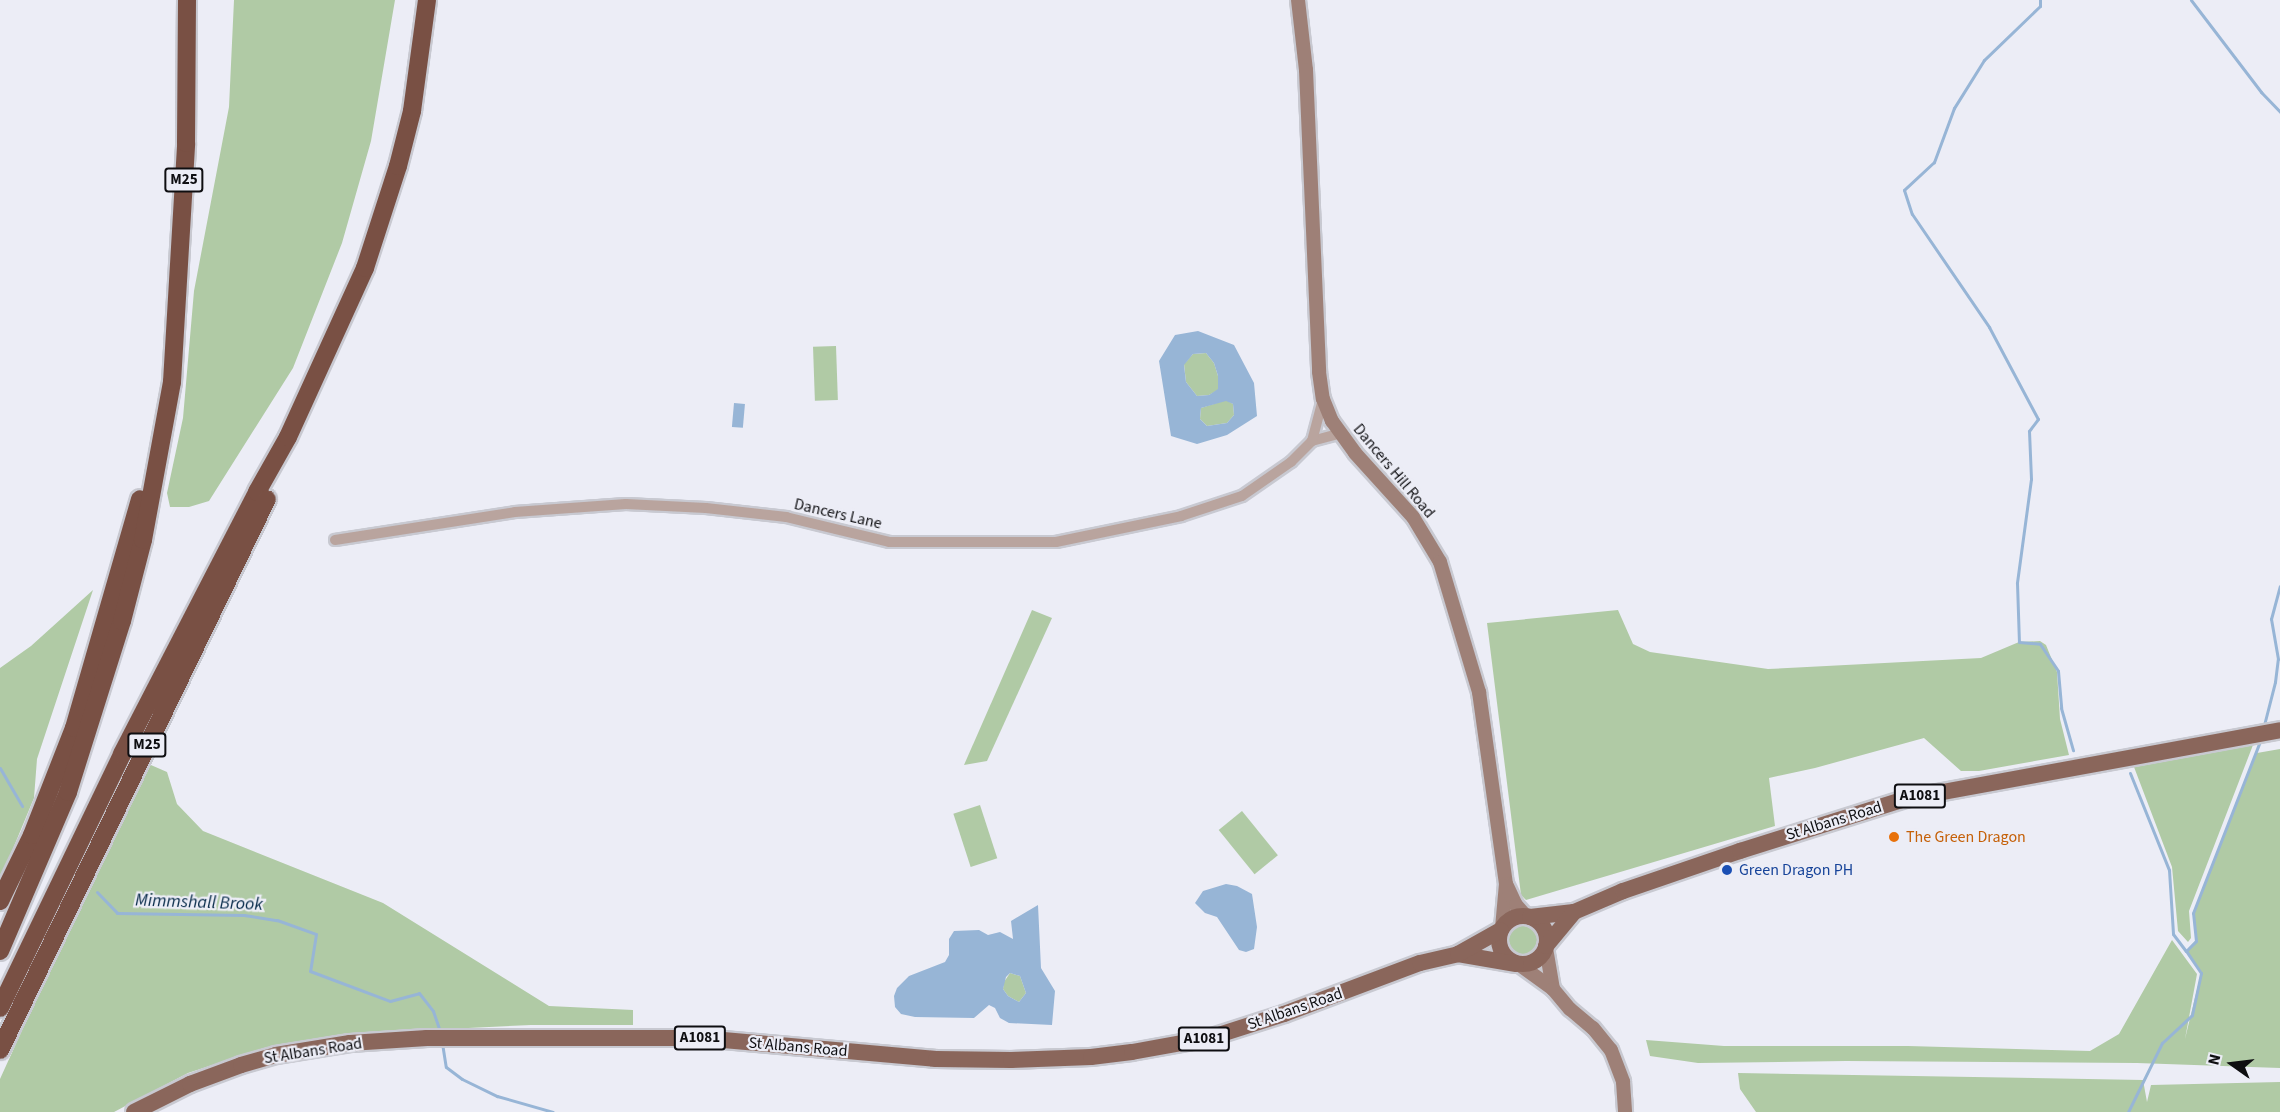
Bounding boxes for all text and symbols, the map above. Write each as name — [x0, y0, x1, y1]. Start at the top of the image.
road number: M25 — [163, 168, 205, 192]
street label: Dancers Hill Road — [1349, 420, 1439, 522]
street label: Dancers Lane — [792, 495, 884, 533]
road number: M25 — [126, 733, 168, 757]
road number: A1081 — [1893, 784, 1947, 808]
street label: St Albans Road — [1784, 797, 1884, 845]
place label: The Green Dragon — [1906, 827, 2026, 847]
marker: The Green Dragon — [1887, 830, 1901, 844]
place label: Green Dragon PH — [1739, 860, 1853, 880]
marker: Green Dragon PH — [1720, 863, 1734, 877]
water label: Mimmshall Brook — [135, 890, 263, 916]
street label: St Albans Road — [1245, 984, 1345, 1034]
road number: A1081 — [673, 1026, 727, 1050]
road number: A1081 — [1177, 1027, 1231, 1051]
street label: St Albans Road — [748, 1033, 848, 1061]
street label: St Albans Road — [262, 1034, 364, 1068]
north arrow — [2202, 1034, 2262, 1094]
text: N — [2203, 1052, 2226, 1067]

